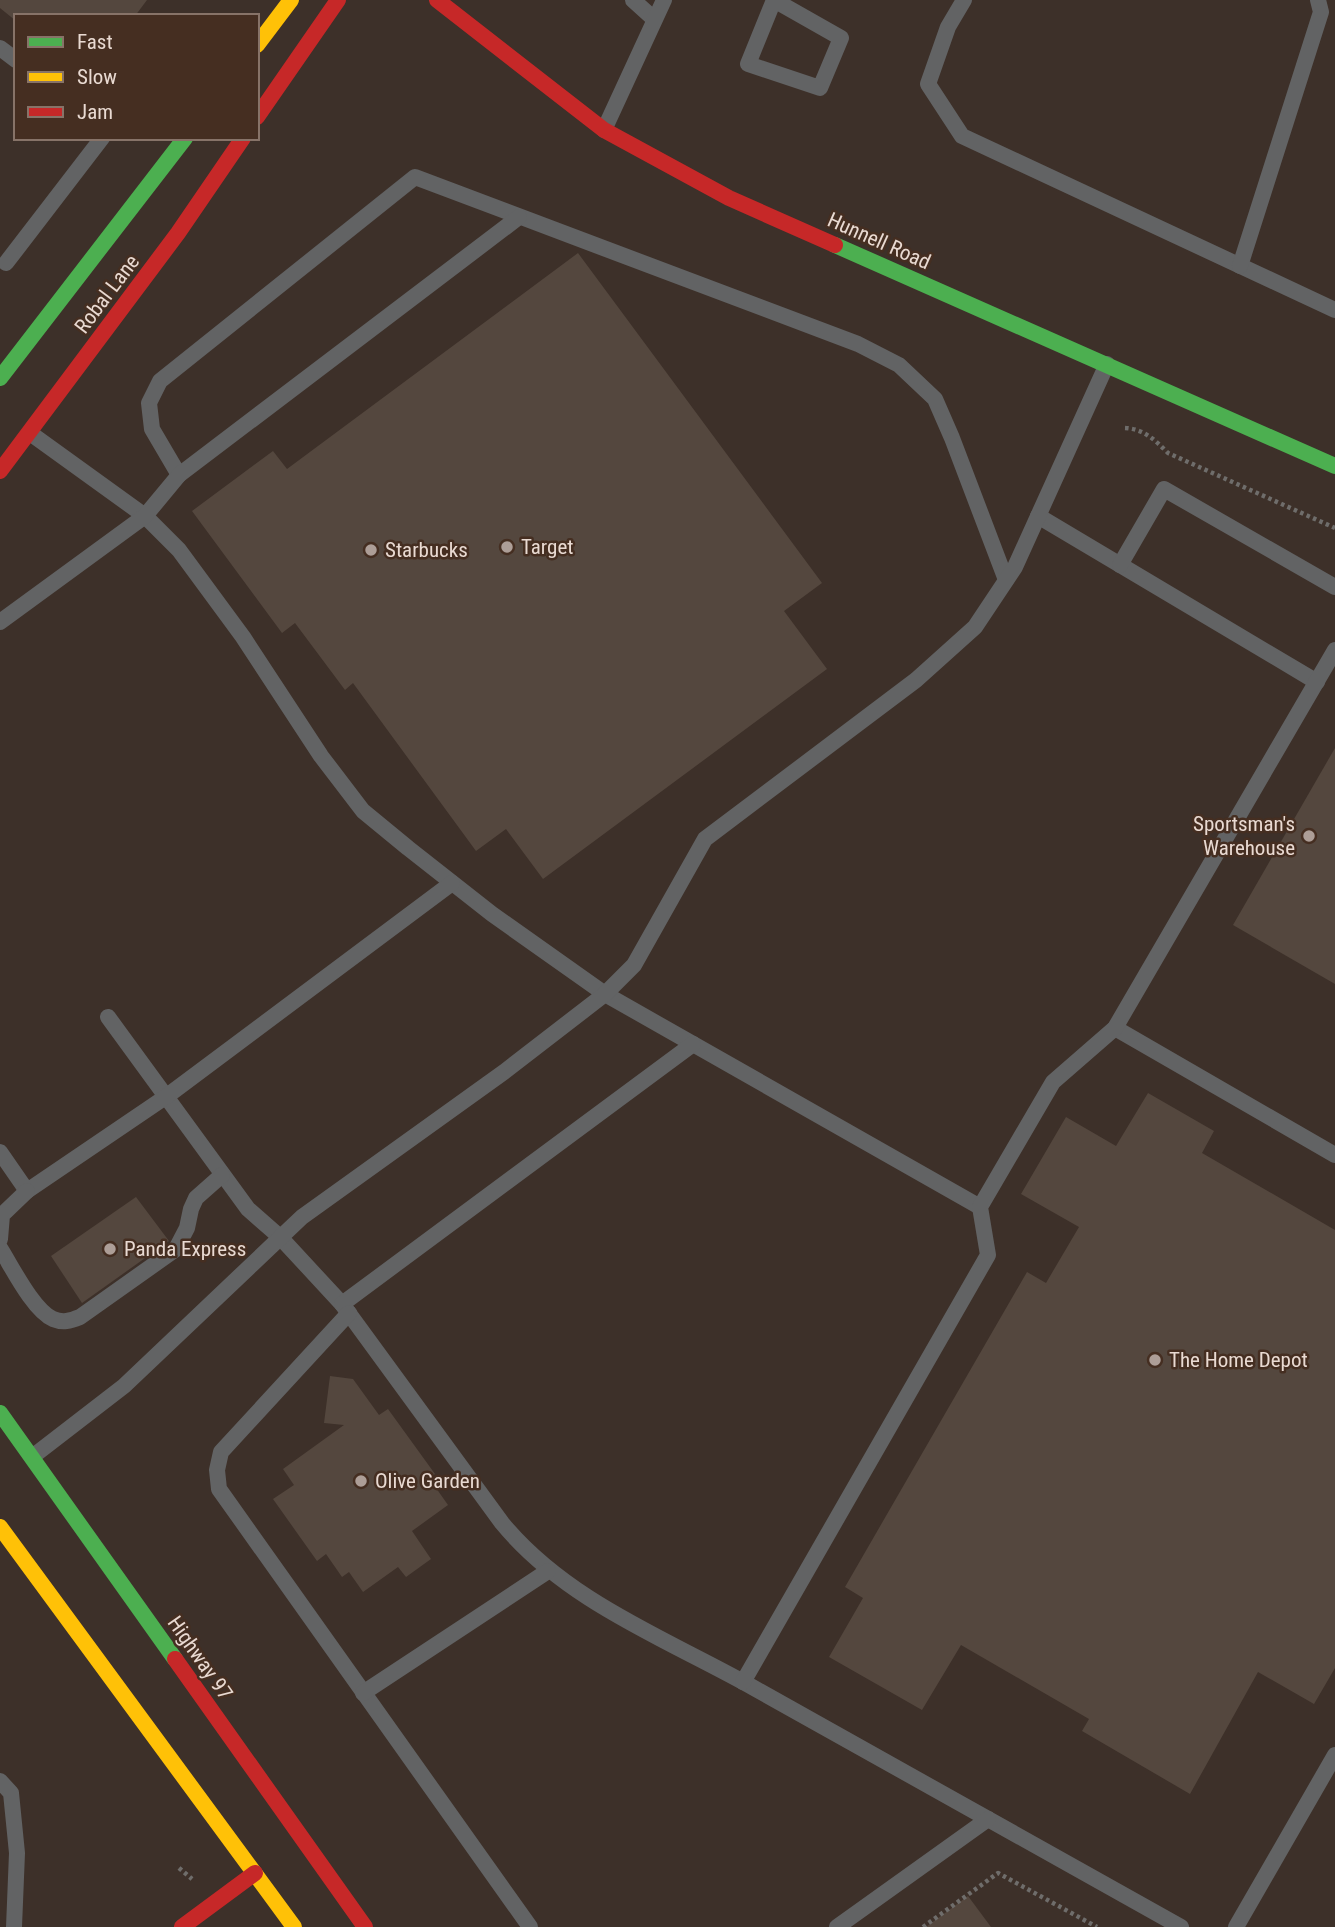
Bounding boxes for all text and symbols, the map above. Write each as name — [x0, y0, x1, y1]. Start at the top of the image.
legend — [14, 14, 259, 140]
text: Fast — [77, 30, 113, 54]
text: Slow — [77, 65, 117, 89]
text: Jam — [77, 100, 113, 124]
street label: Hunnell Road — [824, 208, 934, 274]
street label: Robal Lane — [70, 250, 144, 338]
place label: Target — [521, 535, 573, 559]
place label: Starbucks — [385, 538, 468, 562]
marker: Target — [499, 539, 515, 555]
marker: Starbucks — [363, 542, 379, 558]
place label: Sportsman's Warehouse — [1193, 812, 1295, 860]
marker: Sportsman's Warehouse — [1301, 828, 1317, 844]
place label: Panda Express — [124, 1237, 246, 1261]
marker: Panda Express — [102, 1241, 118, 1257]
place label: The Home Depot — [1169, 1348, 1308, 1372]
marker: The Home Depot — [1147, 1352, 1163, 1368]
place label: Olive Garden — [375, 1469, 480, 1493]
marker: Olive Garden — [353, 1473, 369, 1489]
street label: Highway 97 — [163, 1612, 237, 1704]

